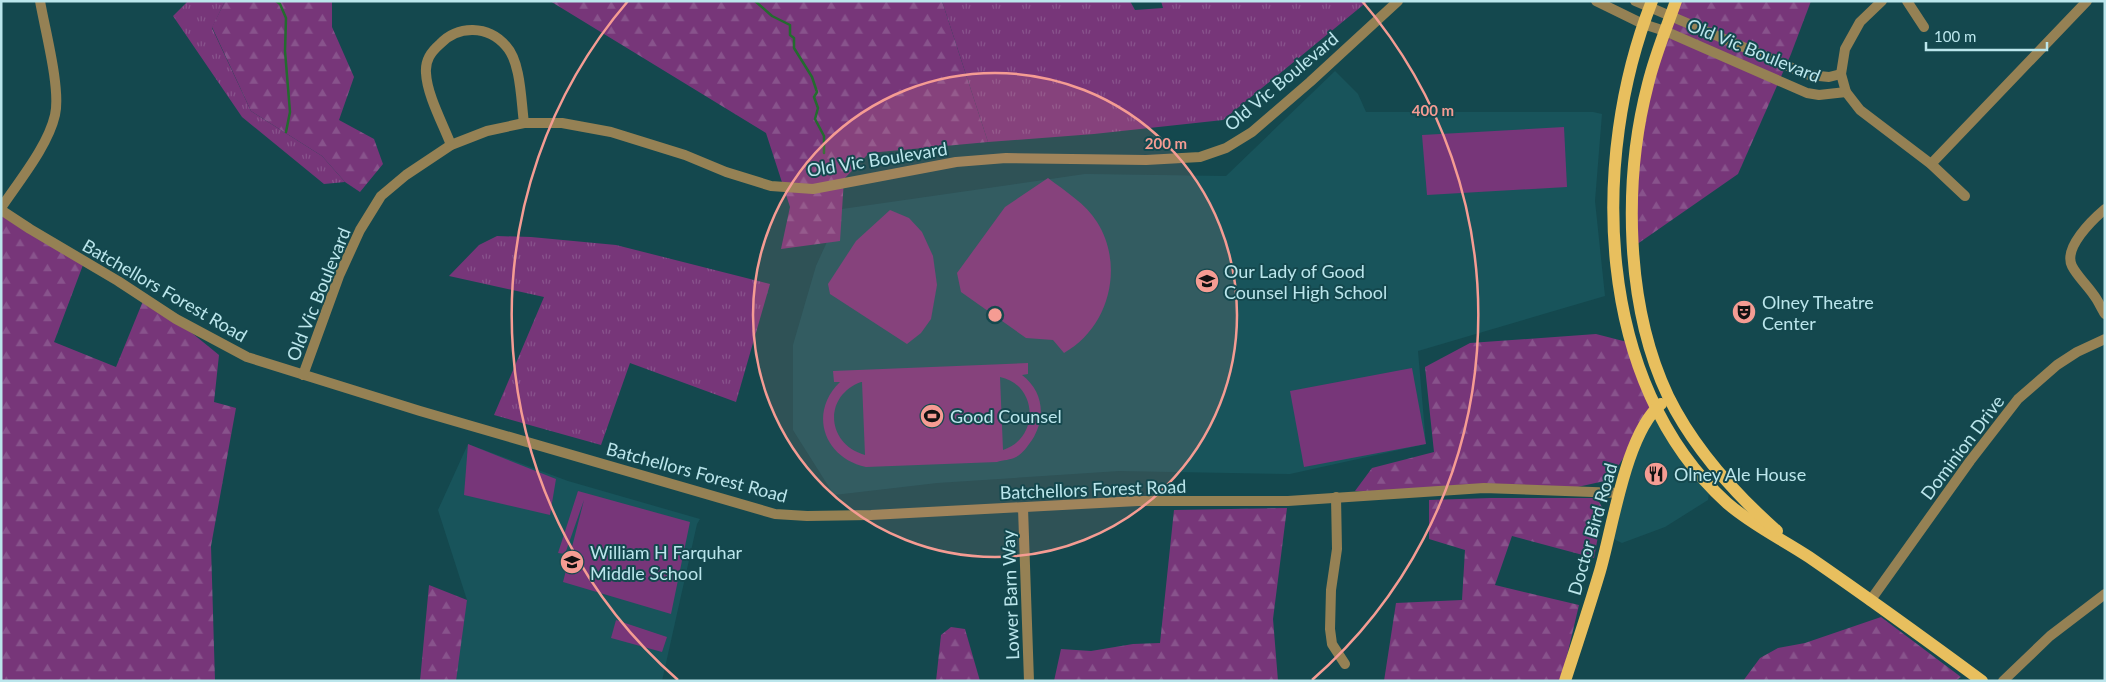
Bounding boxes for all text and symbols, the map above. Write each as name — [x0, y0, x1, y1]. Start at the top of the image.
street label: Old Vic Boulevard — [1684, 13, 1824, 87]
scale bar — [1926, 20, 2047, 52]
street label: Old Vic Boulevard — [1220, 27, 1342, 135]
text: 100 m — [1934, 27, 1976, 45]
text: 400 m — [1412, 101, 1454, 119]
text: 200 m — [1145, 134, 1187, 152]
street label: Old Vic Boulevard — [805, 137, 949, 181]
street label: Old Vic Boulevard — [281, 224, 355, 364]
street label: Batchellors Forest Road — [79, 234, 251, 346]
place label: Our Lady of Good Counsel High School — [1224, 260, 1387, 303]
school or university icon: Our Lady of Good Counsel High School — [1194, 268, 1220, 294]
place label: Olney Theatre Center — [1762, 291, 1874, 334]
theatre icon: Olney Theatre Center — [1731, 299, 1757, 325]
centre of rings — [986, 306, 1004, 324]
street label: Dominion Drive — [1916, 390, 2008, 504]
sports icon: Good Counsel — [919, 403, 945, 429]
place label: Good Counsel — [950, 405, 1062, 427]
street label: Batchellors Forest Road — [604, 437, 790, 507]
street label: Doctor Bird Road — [1563, 460, 1621, 598]
restaurant icon: Olney Ale House — [1643, 461, 1669, 487]
place label: Olney Ale House — [1674, 463, 1806, 485]
street label: Batchellors Forest Road — [999, 475, 1187, 503]
street label: Lower Barn Way — [997, 529, 1023, 660]
place label: William H Farquhar Middle School — [590, 541, 743, 584]
school or university icon: William H Farquhar Middle School — [559, 549, 585, 575]

